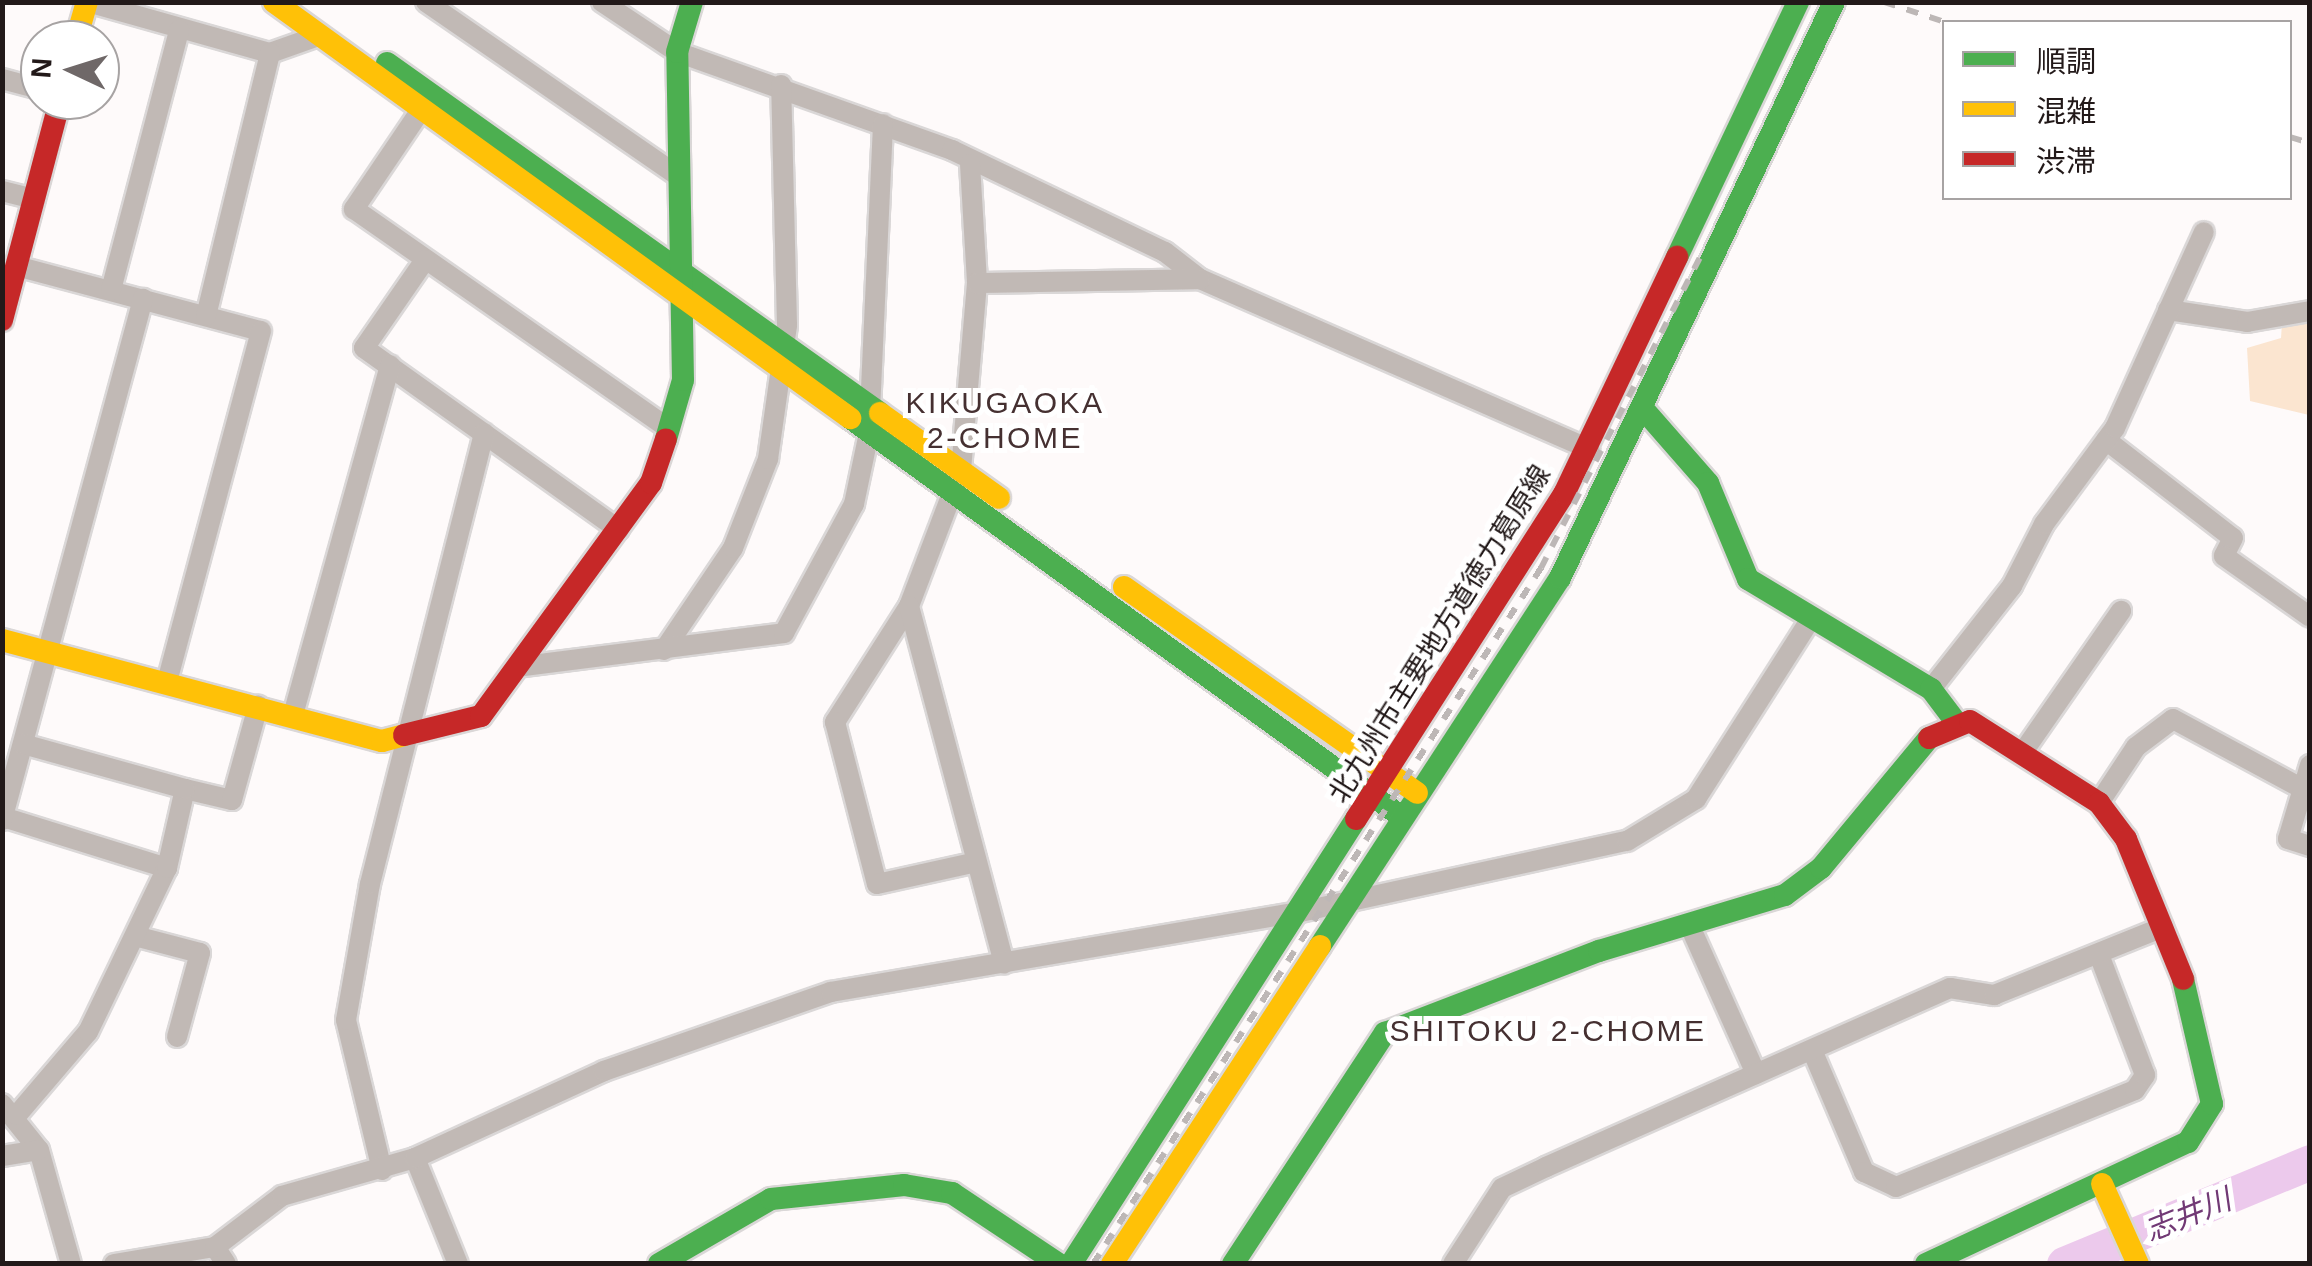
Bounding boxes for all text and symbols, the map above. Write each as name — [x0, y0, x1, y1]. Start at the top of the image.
north arrow — [20, 20, 120, 120]
legend — [1942, 20, 2292, 200]
text: 順調 — [2036, 45, 2096, 78]
text: N — [25, 57, 58, 79]
text: 混雑 — [2036, 95, 2096, 128]
text: 渋滞 — [2036, 145, 2096, 178]
district label: KIKUGAOKA 2-CHOME — [905, 385, 1105, 456]
street label: 北九州市主要地方道徳力葛原線 — [1322, 459, 1558, 809]
district label: SHITOKU 2-CHOME — [1390, 1013, 1706, 1049]
water label: 志井川 — [2140, 1181, 2236, 1249]

